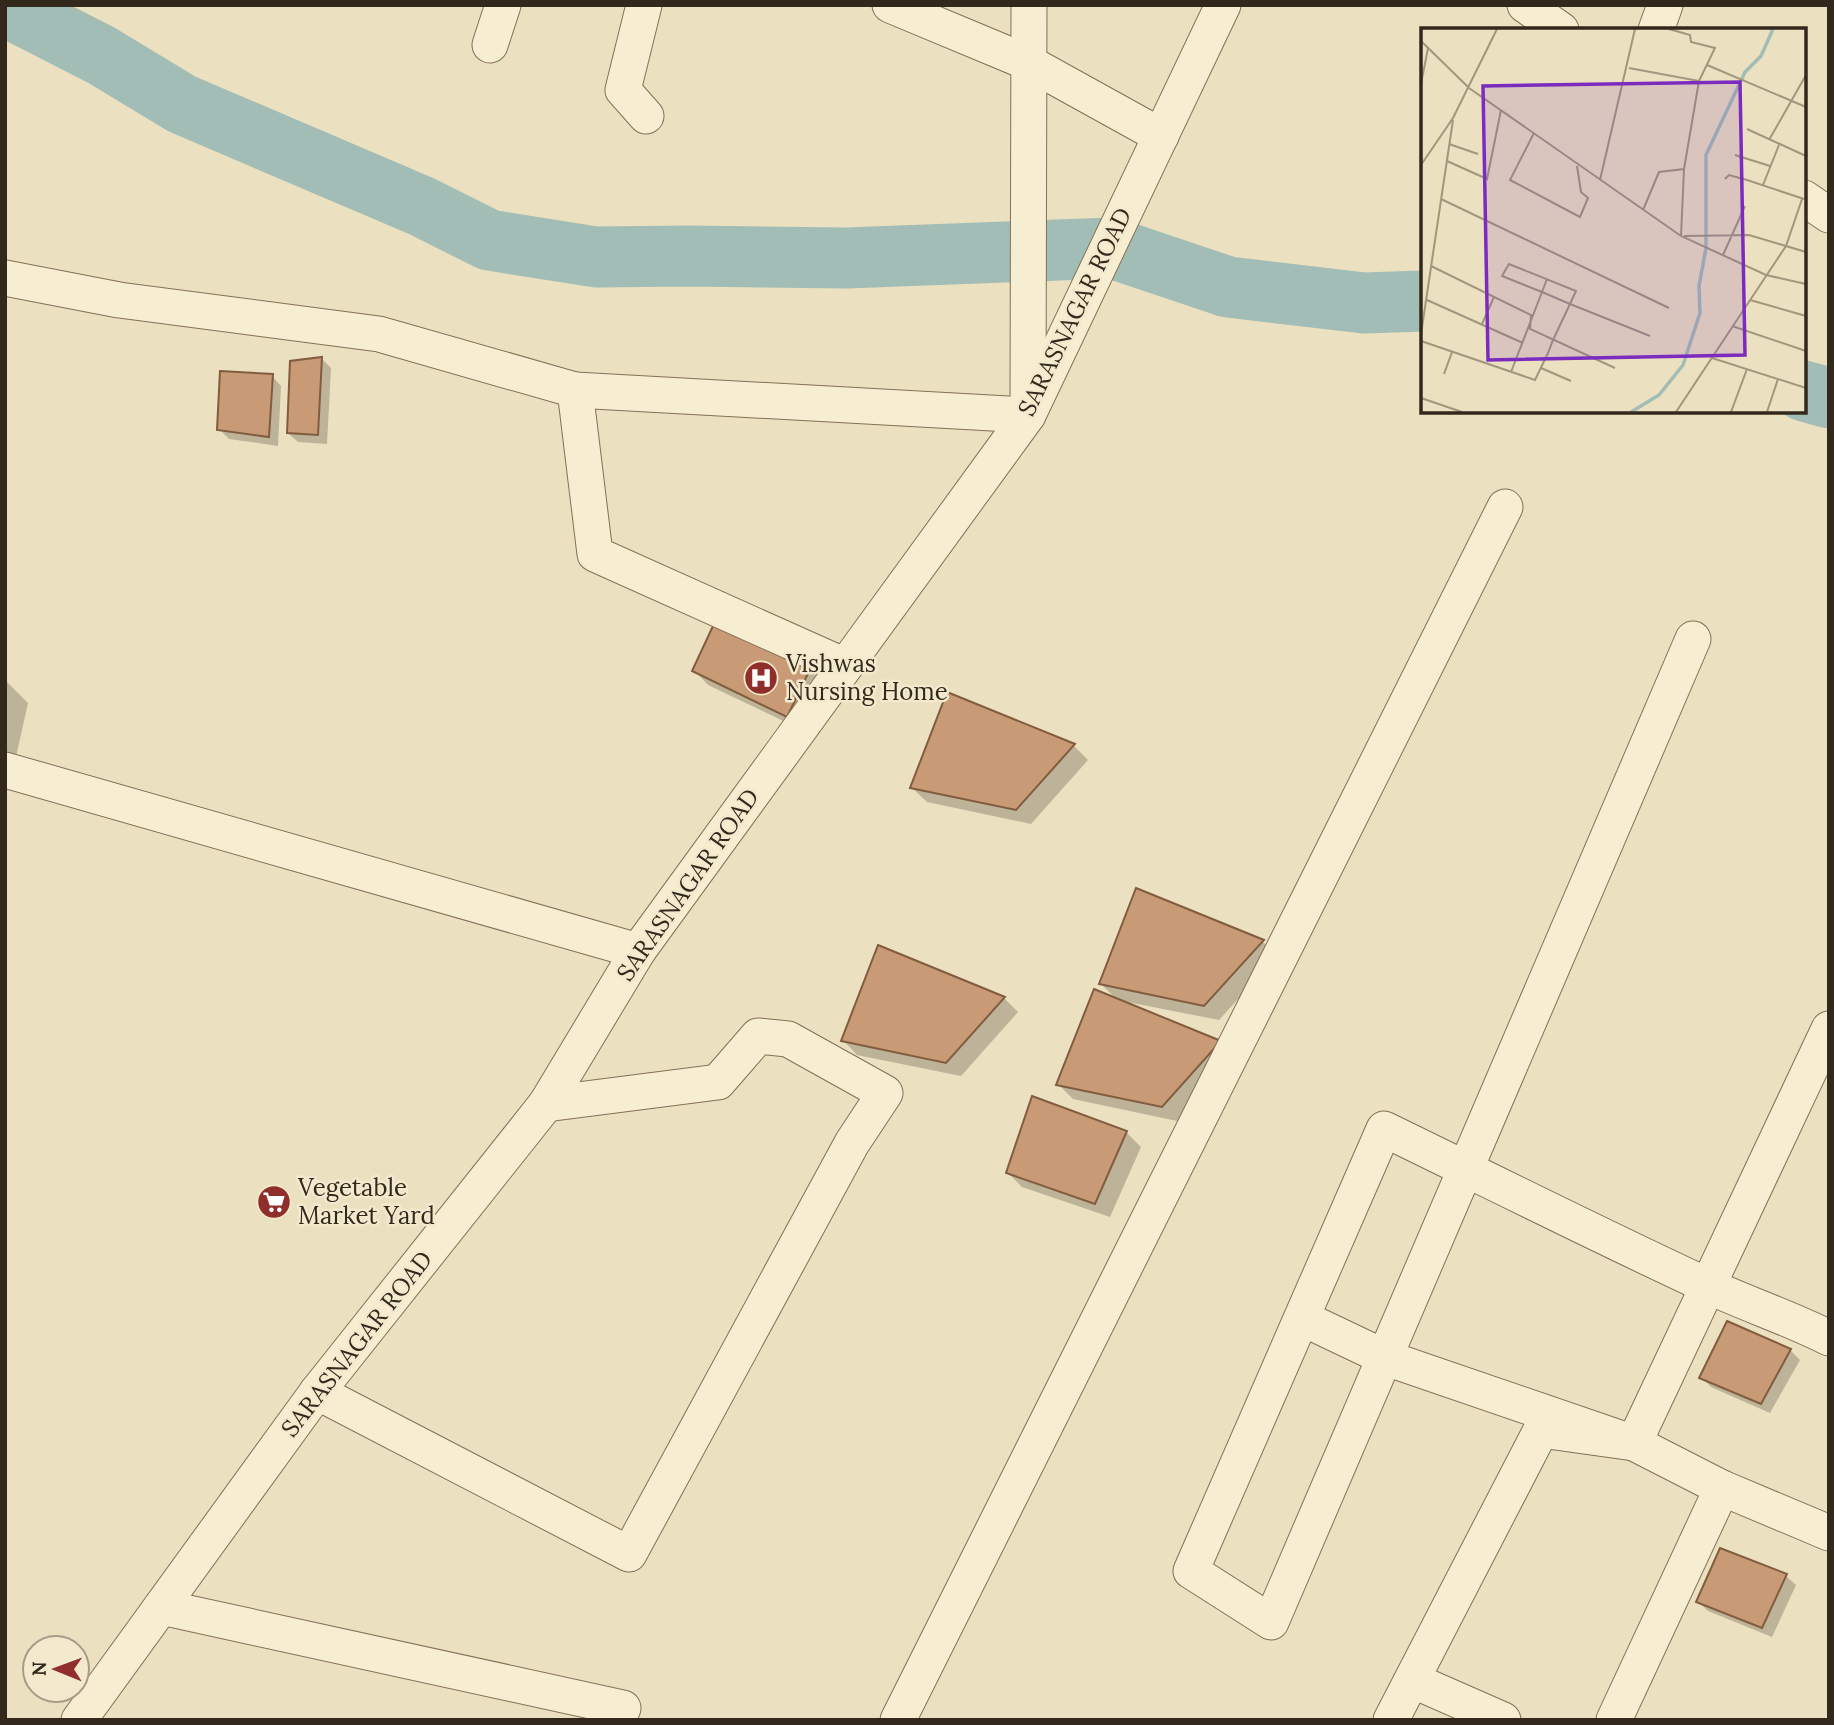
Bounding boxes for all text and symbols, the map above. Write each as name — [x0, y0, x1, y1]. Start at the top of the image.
inset map — [1421, 28, 1806, 413]
street label: SARASNAGAR ROAD — [1011, 202, 1138, 421]
place label: Vishwas Nursing Home — [785, 648, 948, 707]
hospital icon: Vishwas Nursing Home — [742, 659, 780, 697]
street label: SARASNAGAR ROAD — [609, 782, 766, 987]
place label: Vegetable Market Yard — [297, 1172, 435, 1231]
supermarket icon: Vegetable Market Yard — [255, 1183, 293, 1221]
street label: SARASNAGAR ROAD — [274, 1244, 439, 1443]
north arrow — [21, 1634, 91, 1704]
text: N — [27, 1661, 51, 1676]

